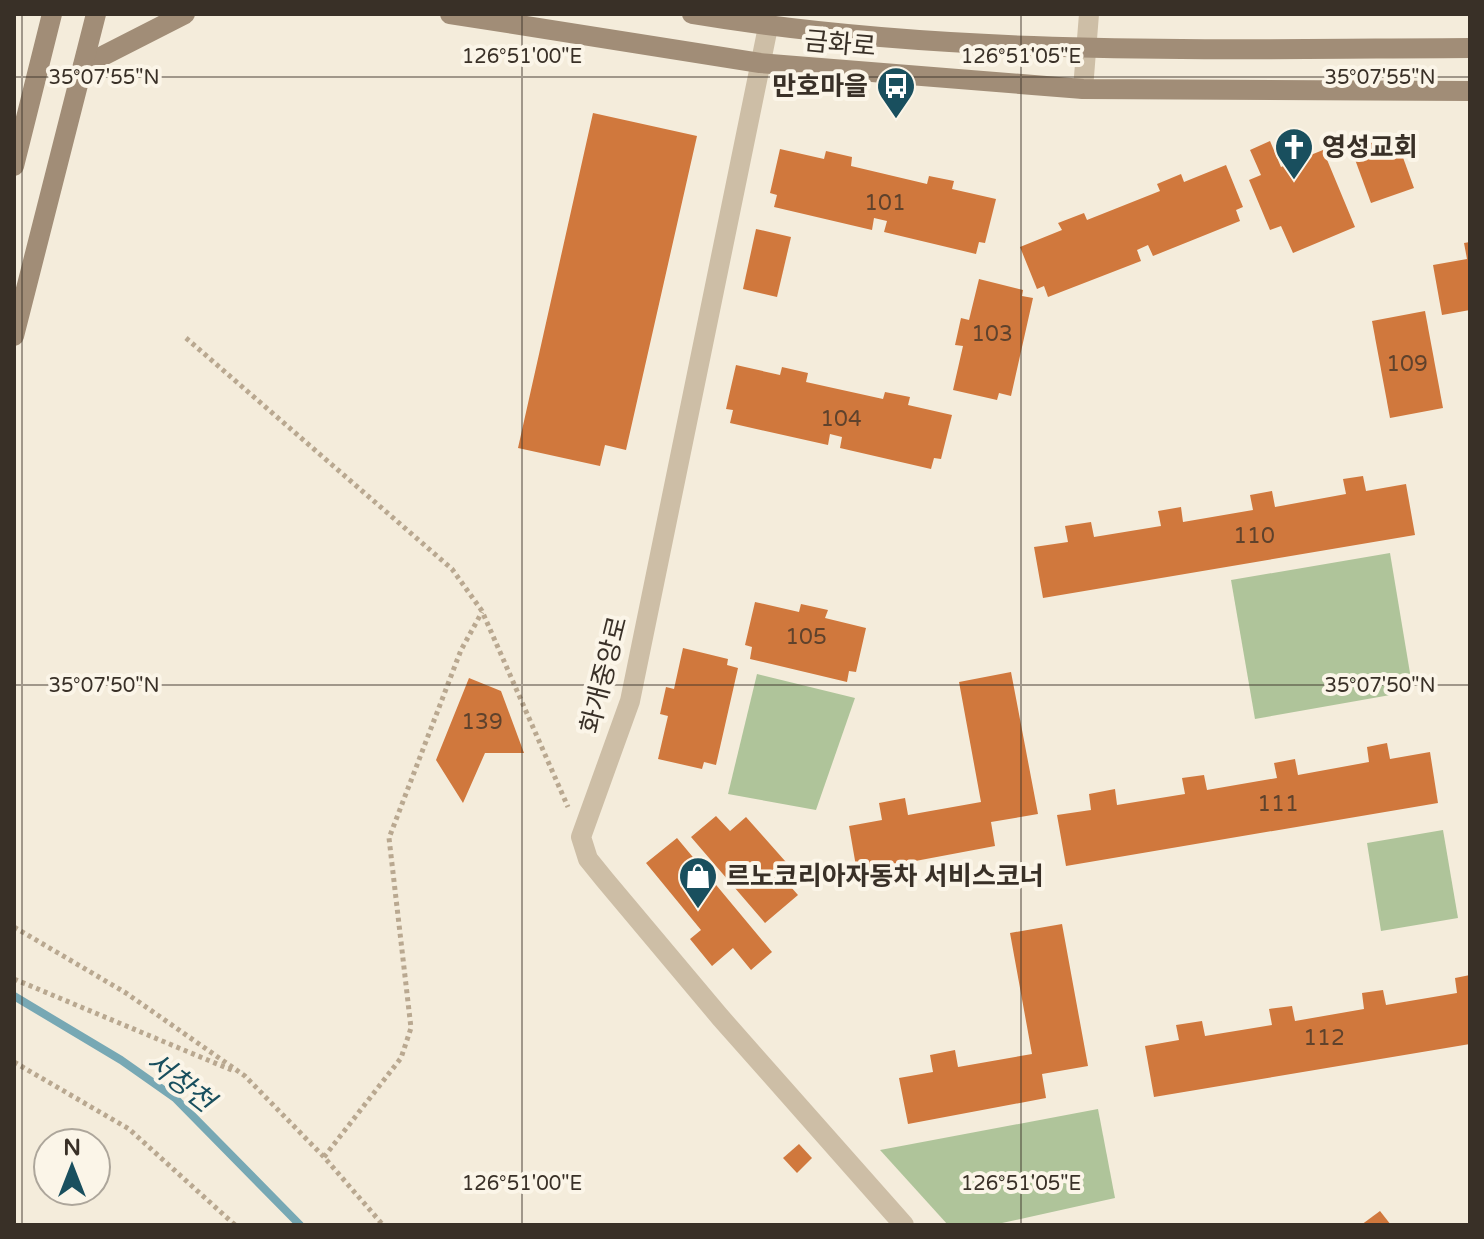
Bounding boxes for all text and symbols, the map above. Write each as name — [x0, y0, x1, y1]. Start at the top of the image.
street label: 금화로 — [803, 25, 877, 63]
text: 126°51'00"E — [462, 45, 582, 69]
text: 126°51'05"E — [961, 45, 1081, 69]
bus stop icon: 만호마을 — [875, 65, 917, 120]
text: 35°07'55"N — [48, 66, 160, 90]
text: 35°07'55"N — [1324, 66, 1436, 90]
place label: 만호마을 — [772, 71, 868, 102]
church icon: 영성교회 — [1273, 126, 1315, 181]
place label: 영성교회 — [1322, 132, 1418, 163]
house number: 101 — [864, 190, 906, 216]
house number: 103 — [971, 321, 1013, 347]
house number: 109 — [1386, 351, 1428, 377]
house number: 104 — [820, 406, 862, 432]
house number: 110 — [1233, 523, 1275, 549]
street label: 화개중앙로 — [574, 613, 634, 737]
house number: 105 — [785, 624, 827, 650]
text: 35°07'50"N — [48, 674, 160, 698]
text: 35°07'50"N — [1324, 674, 1436, 698]
house number: 139 — [461, 709, 503, 735]
house number: 111 — [1257, 791, 1299, 817]
shop icon: 르노코리아자동차 서비스코너 — [677, 855, 719, 910]
place label: 르노코리아자동차 서비스코너 — [726, 861, 1044, 892]
house number: 112 — [1303, 1025, 1345, 1051]
water label: 서창천 — [139, 1045, 223, 1121]
north arrow — [32, 1127, 112, 1207]
text: N — [63, 1135, 81, 1161]
text: 126°51'00"E — [462, 1172, 582, 1196]
text: 126°51'05"E — [961, 1172, 1081, 1196]

